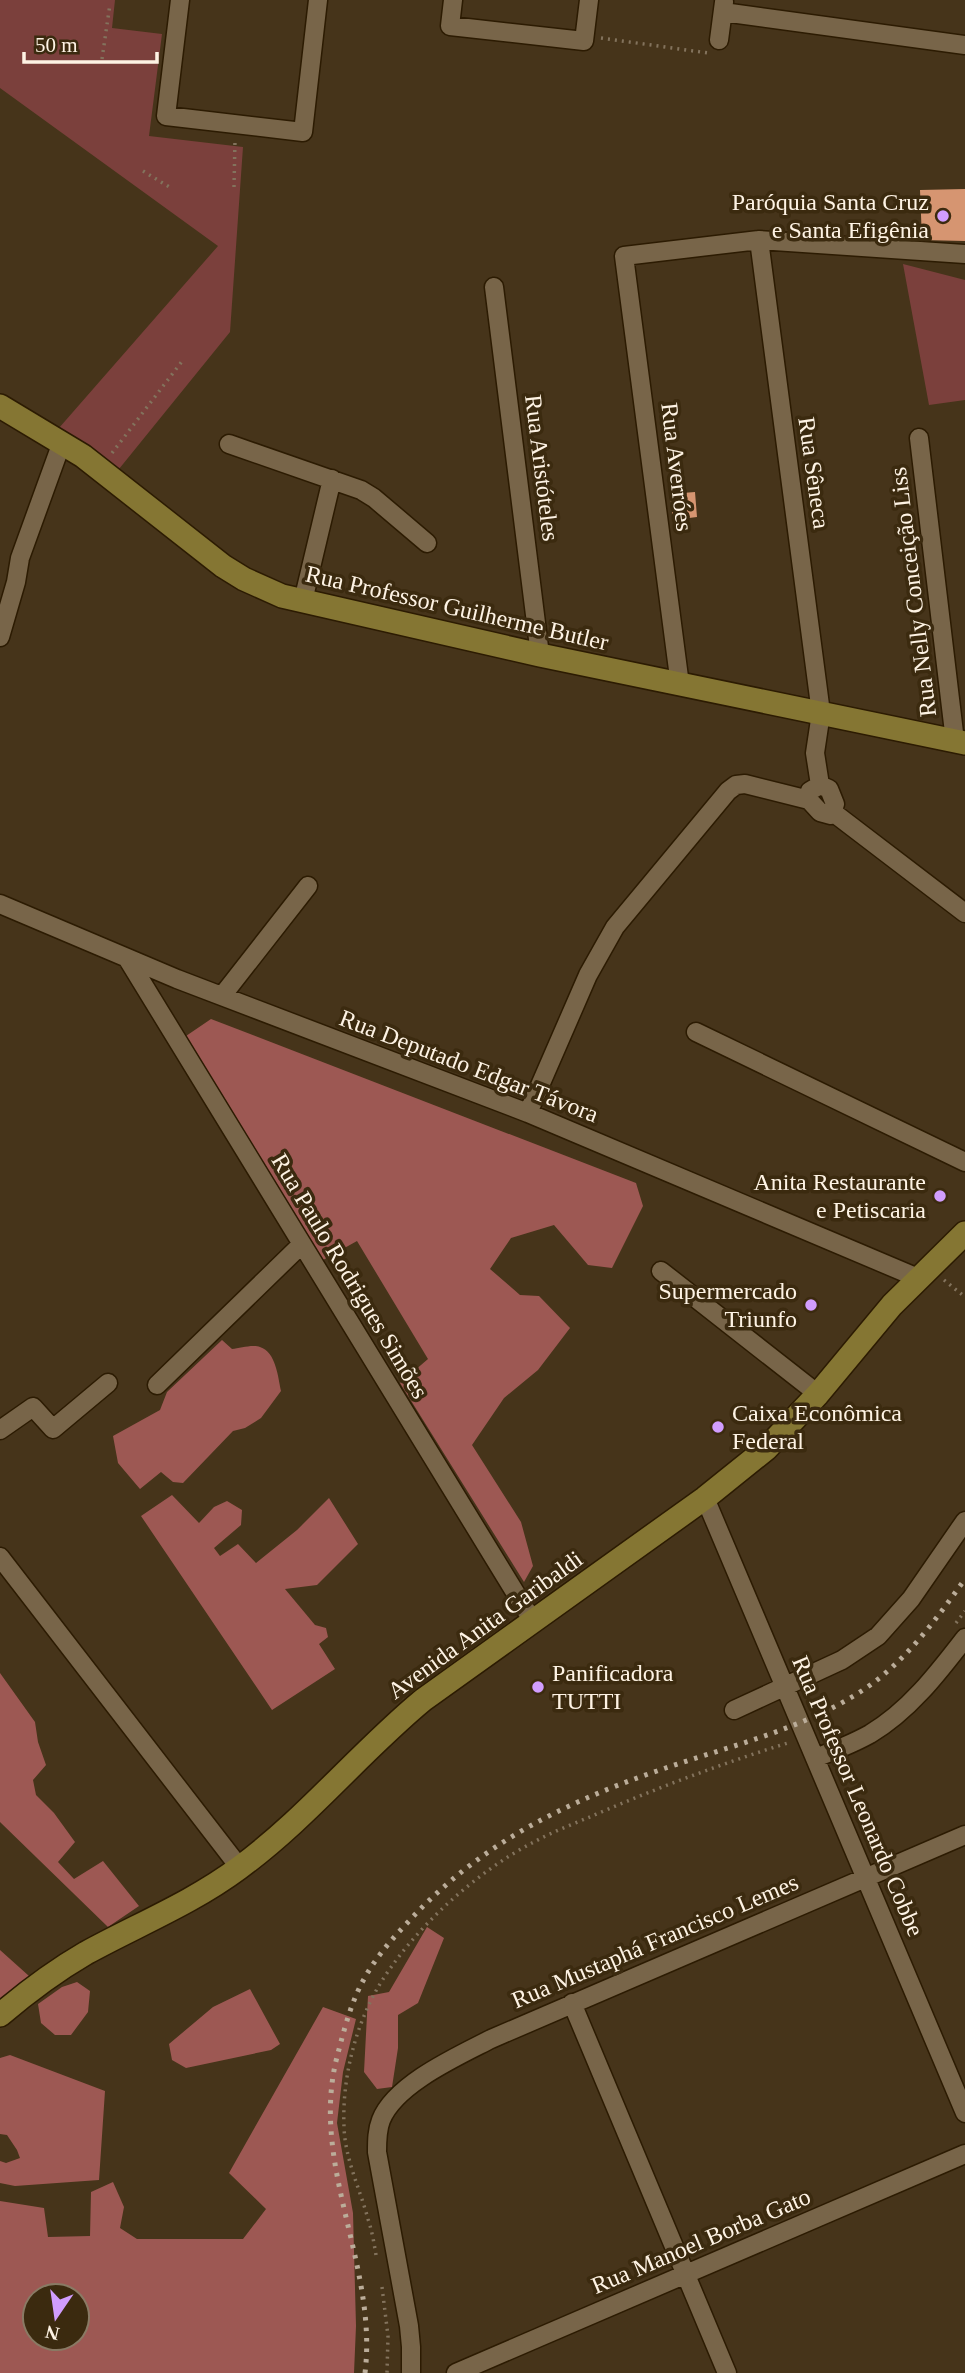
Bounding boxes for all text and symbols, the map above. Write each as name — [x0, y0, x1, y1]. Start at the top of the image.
scale bar — [24, 21, 158, 65]
text: 50 m — [35, 33, 78, 57]
place label: Paróquia Santa Cruz e Santa Efigênia — [732, 189, 929, 243]
marker: Paróquia Santa Cruz e Santa Efigênia — [935, 208, 951, 224]
street label: Rua Aristóteles — [520, 393, 564, 543]
street label: Rua Averróes — [656, 401, 698, 533]
street label: Rua Sêneca — [793, 415, 835, 531]
street label: Rua Nelly Conceição Liss — [885, 466, 941, 718]
street label: Rua Professor Guilherme Butler — [303, 560, 611, 656]
street label: Rua Deputado Edgar Távora — [336, 1005, 602, 1127]
street label: Rua Paulo Rodrigues Simões — [267, 1149, 433, 1403]
place label: Anita Restaurante e Petiscaria — [753, 1169, 926, 1223]
marker: Anita Restaurante e Petiscaria — [932, 1188, 948, 1204]
place label: Supermercado Triunfo — [658, 1278, 797, 1332]
marker: Supermercado Triunfo — [803, 1297, 819, 1313]
place label: Caixa Econômica Federal — [732, 1400, 902, 1454]
marker: Caixa Econômica Federal — [710, 1419, 726, 1435]
street label: Avenida Anita Garibaldi — [383, 1545, 588, 1704]
street label: Rua Professor Leonardo Cobbe — [787, 1652, 929, 1940]
place label: Panificadora TUTTI — [552, 1660, 674, 1714]
marker: Panificadora TUTTI — [530, 1679, 546, 1695]
street label: Rua Mustaphá Francisco Lemes — [508, 1869, 802, 2013]
street label: Rua Manoel Borba Gato — [588, 2183, 814, 2299]
north arrow — [21, 2282, 91, 2352]
text: N — [43, 2321, 61, 2345]

